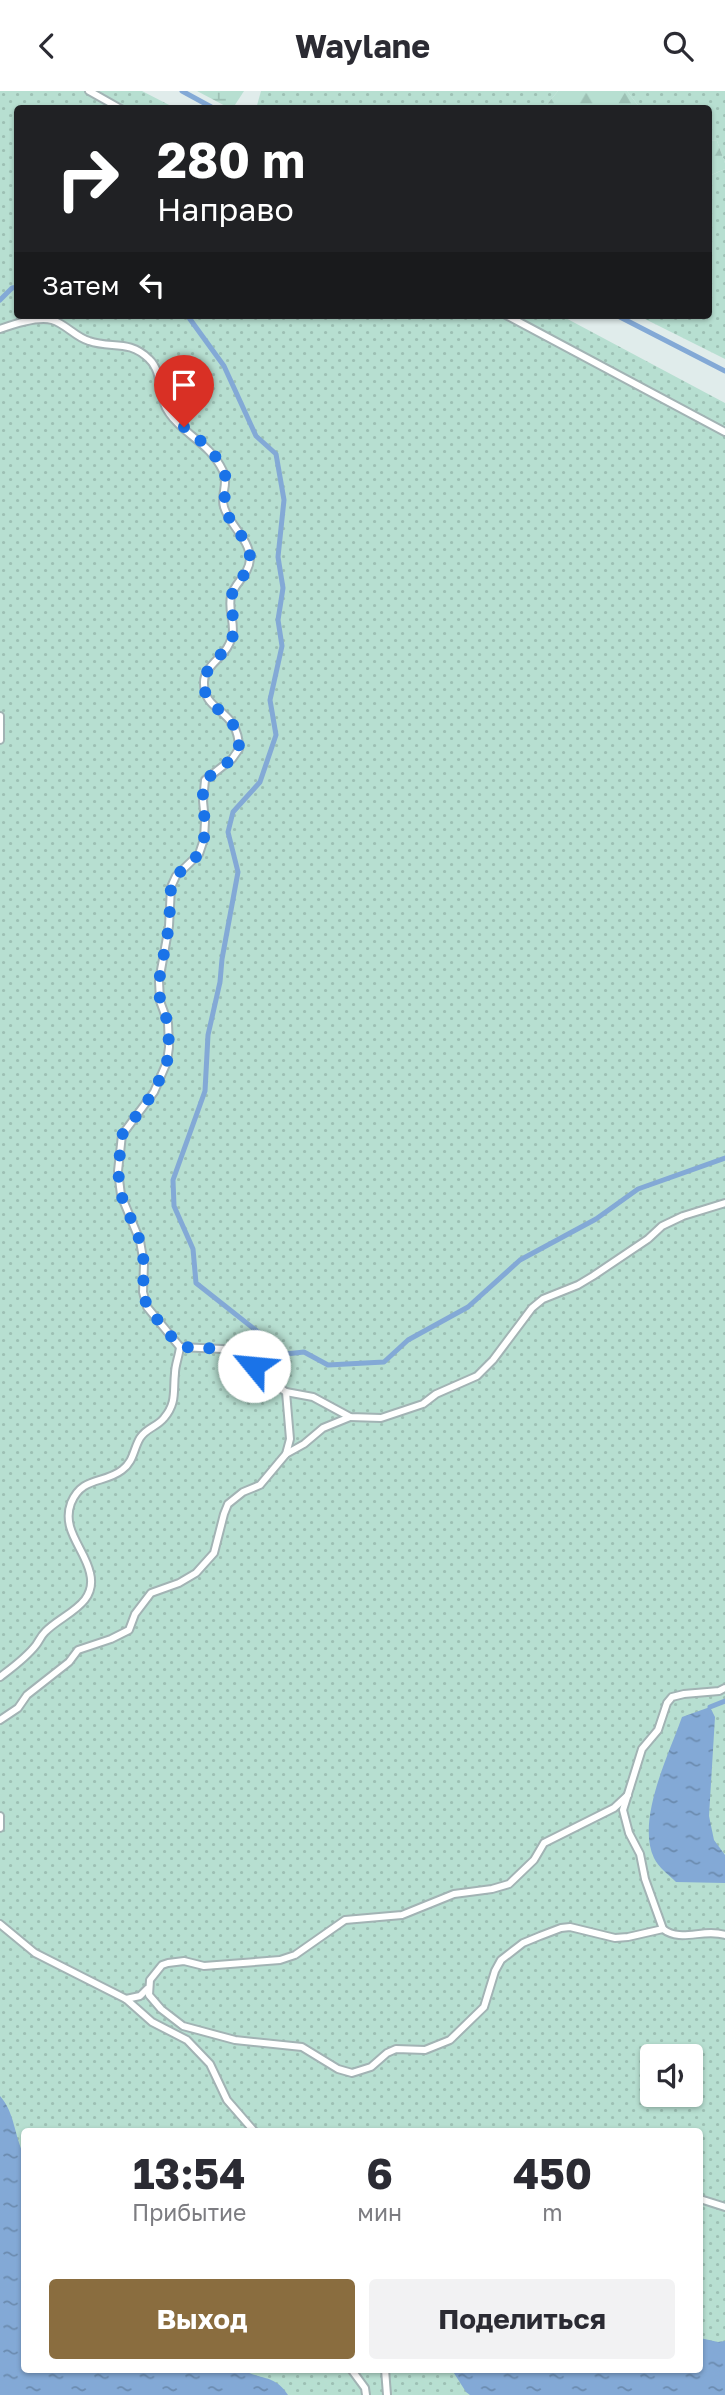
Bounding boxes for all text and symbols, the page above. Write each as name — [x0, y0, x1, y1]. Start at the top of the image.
icon: back — [28, 27, 66, 65]
text: Waylane — [295, 27, 430, 65]
icon: search — [659, 27, 697, 65]
text: 280 m — [157, 130, 305, 189]
icon: right — [42, 133, 133, 224]
text: Направо — [157, 190, 294, 228]
icon: left — [133, 266, 171, 304]
text: Затем — [42, 270, 119, 301]
pin — [154, 355, 214, 427]
icon: arrive — [165, 366, 203, 404]
position arrow — [217, 1329, 291, 1403]
map controls — [640, 2044, 703, 2107]
button: sound — [640, 2044, 703, 2107]
text: 13:54 — [133, 2148, 245, 2198]
text: 6 — [366, 2148, 393, 2198]
text: 450 — [513, 2148, 592, 2198]
text: Прибытие — [132, 2198, 246, 2226]
text: мин — [357, 2198, 402, 2226]
text: m — [542, 2198, 563, 2226]
button: Выход — [49, 2279, 355, 2359]
button: Поделиться — [369, 2279, 675, 2359]

